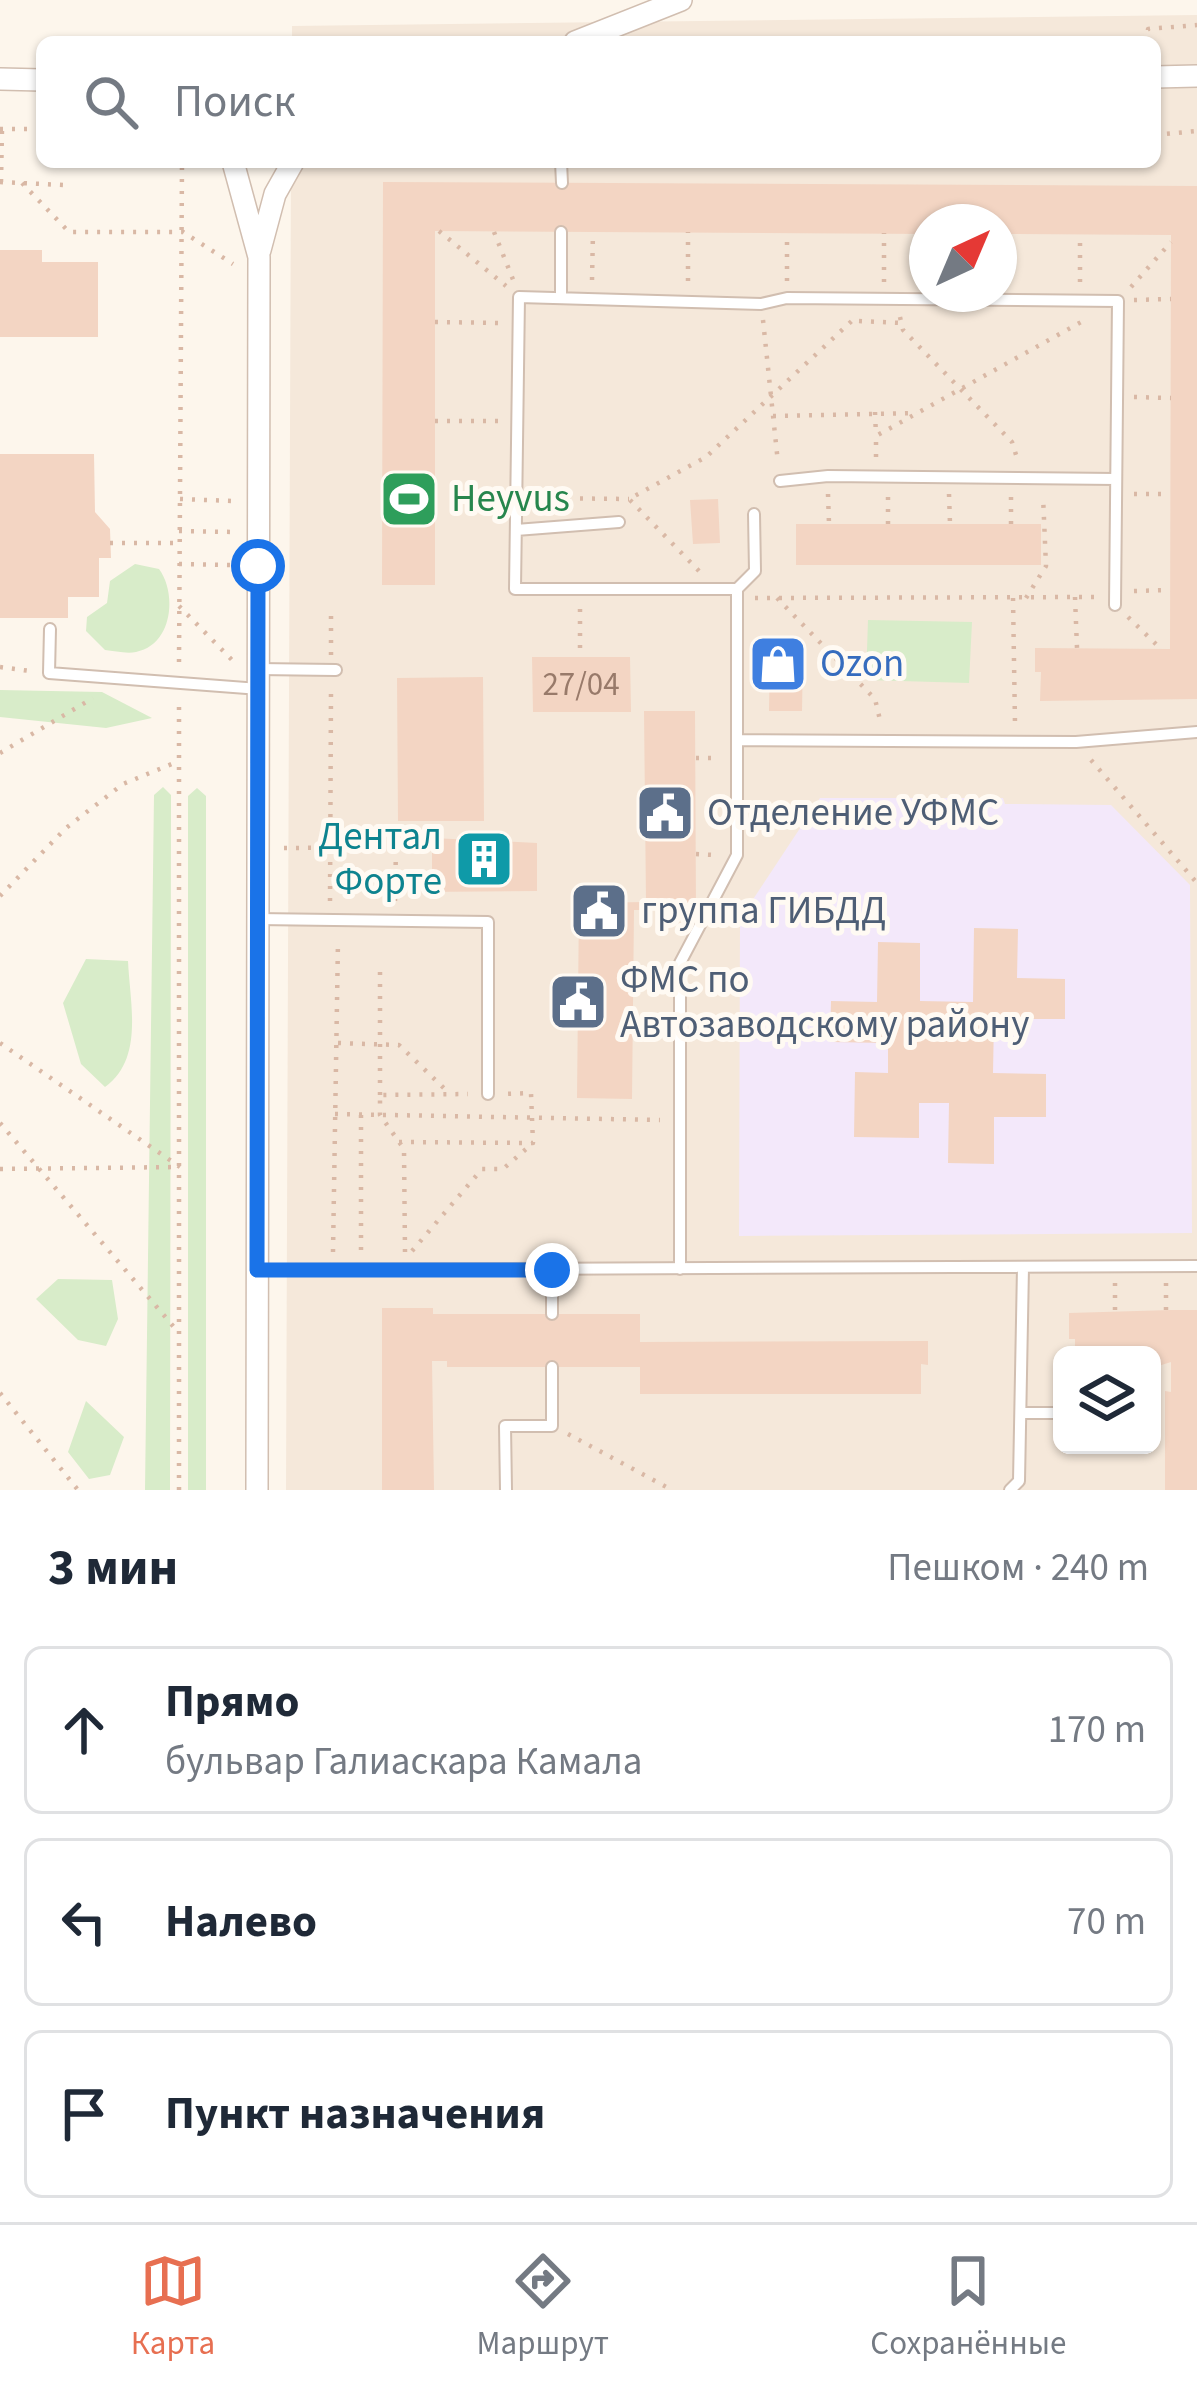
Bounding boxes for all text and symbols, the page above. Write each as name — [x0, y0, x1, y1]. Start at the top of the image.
search box — [36, 36, 1161, 168]
icon: search — [78, 69, 144, 135]
text: Поиск — [174, 70, 296, 134]
north arrow — [909, 204, 1017, 312]
sports icon: Heyvus — [378, 468, 440, 530]
place label: Heyvus — [451, 471, 570, 527]
route start — [231, 539, 285, 593]
shop icon: Ozon — [747, 633, 809, 695]
place label: Ozon — [820, 636, 904, 692]
house number: 27/04 — [542, 661, 620, 708]
public building icon: Отделение УФМС — [634, 782, 696, 844]
place label: Отделение УФМС — [707, 785, 999, 841]
place label: Дентал Форте — [318, 809, 442, 910]
building icon: Дентал Форте — [453, 828, 515, 890]
public building icon: группа ГИБДД — [568, 880, 630, 942]
place label: группа ГИБДД — [641, 883, 886, 939]
place label: ФМС по Автозаводскому району — [620, 952, 1029, 1053]
public building icon: ФМС по Автозаводскому району — [547, 971, 609, 1033]
route end — [525, 1243, 579, 1297]
map controls — [1053, 1346, 1161, 1454]
button: layers — [1053, 1346, 1161, 1454]
text: 3 мин — [48, 1532, 178, 1604]
text: Пешком · 240 m — [887, 1540, 1149, 1596]
text: Прямо — [165, 1670, 299, 1734]
icon: ahead — [51, 1697, 117, 1763]
text: 170 m — [1048, 1702, 1146, 1758]
text: бульвар Галиаскара Камала — [165, 1734, 642, 1790]
icon: left — [51, 1889, 117, 1955]
text: Налево — [165, 1890, 317, 1954]
text: 70 m — [1067, 1894, 1146, 1950]
icon: arrive — [51, 2081, 117, 2147]
text: Пункт назначения — [165, 2082, 545, 2146]
tab: Карта — [131, 2248, 215, 2367]
tab: Маршрут — [477, 2248, 609, 2367]
tab: Сохранённые — [870, 2248, 1066, 2367]

